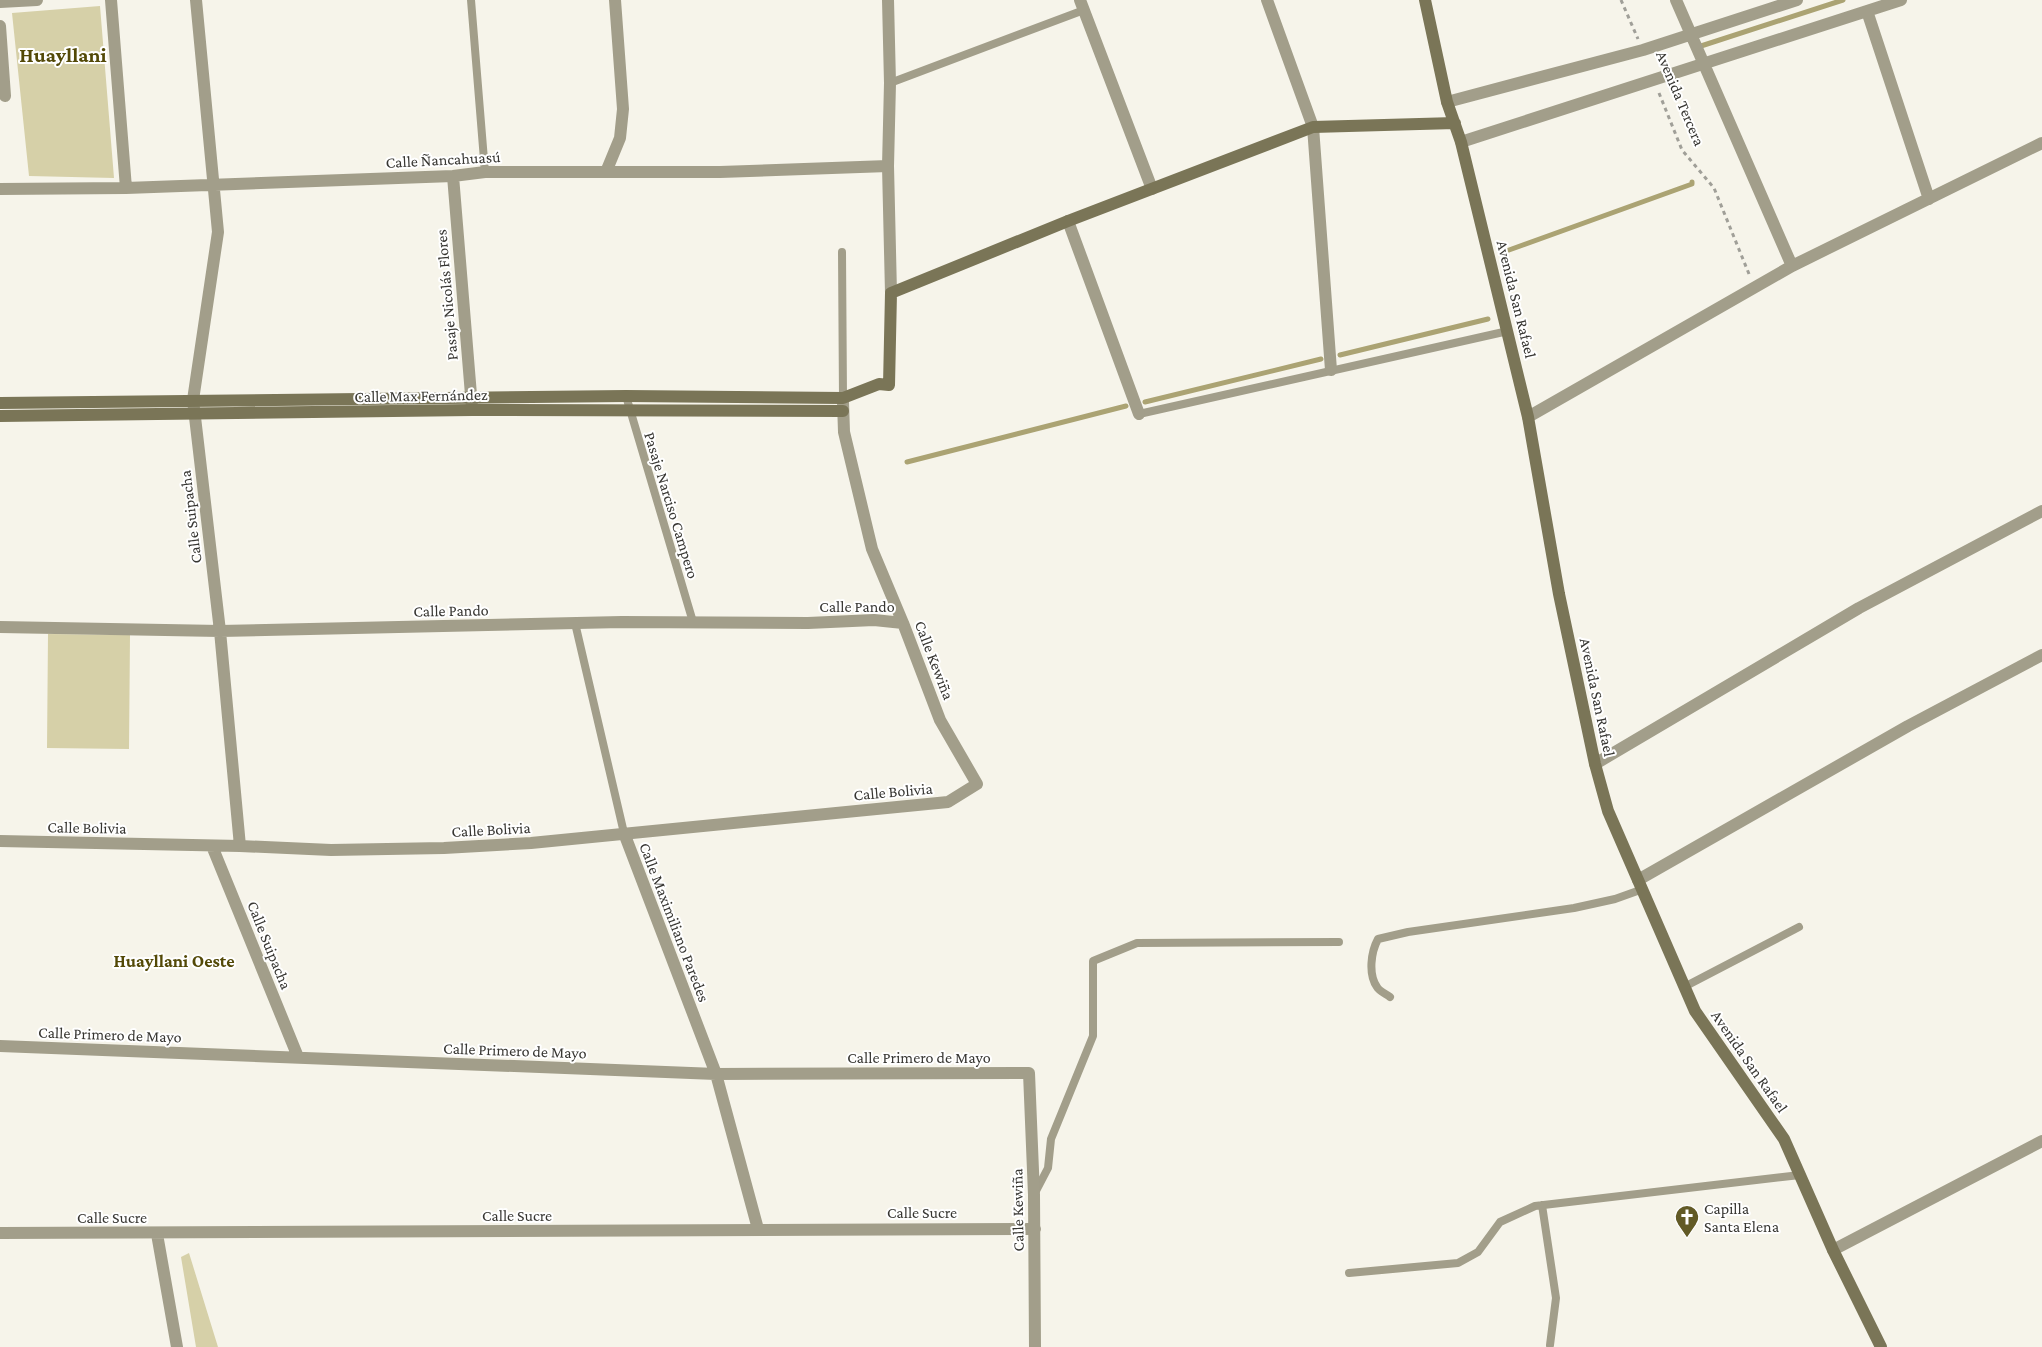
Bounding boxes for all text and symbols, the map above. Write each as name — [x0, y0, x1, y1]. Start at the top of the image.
district label: Huayllani — [19, 43, 107, 67]
street label: Avenida Tercera — [1653, 48, 1708, 149]
street label: Calle Ñancahuasú — [385, 148, 501, 171]
street label: Pasaje Nicolás Flores — [432, 229, 462, 361]
street label: Avenida San Rafael — [1494, 239, 1539, 360]
street label: Calle Max Fernández — [354, 386, 488, 405]
street label: Pasaje Narciso Campero — [640, 430, 702, 581]
street label: Calle Suipacha — [176, 469, 206, 564]
street label: Calle Pando — [819, 598, 895, 615]
street label: Calle Pando — [413, 601, 489, 620]
street label: Calle Kewiña — [912, 618, 958, 703]
street label: Avenida San Rafael — [1577, 636, 1618, 758]
street label: Calle Bolivia — [853, 780, 934, 803]
street label: Calle Bolivia — [47, 818, 127, 837]
street label: Calle Bolivia — [451, 819, 532, 840]
street label: Calle Maximiliano Paredes — [636, 840, 713, 1004]
street label: Calle Suipacha — [243, 899, 295, 993]
district label: Huayllani Oeste — [113, 951, 235, 971]
street label: Avenida San Rafael — [1708, 1007, 1791, 1116]
street label: Calle Primero de Mayo — [38, 1024, 182, 1047]
street label: Calle Primero de Mayo — [443, 1040, 587, 1063]
street label: Calle Primero de Mayo — [847, 1049, 991, 1067]
street label: Calle Kewiña — [1008, 1168, 1027, 1252]
place label: Capilla Santa Elena — [1704, 1200, 1780, 1235]
street label: Calle Sucre — [887, 1204, 957, 1221]
church icon: Capilla Santa Elena — [1674, 1204, 1700, 1238]
street label: Calle Sucre — [482, 1207, 552, 1224]
street label: Calle Sucre — [77, 1209, 147, 1226]

